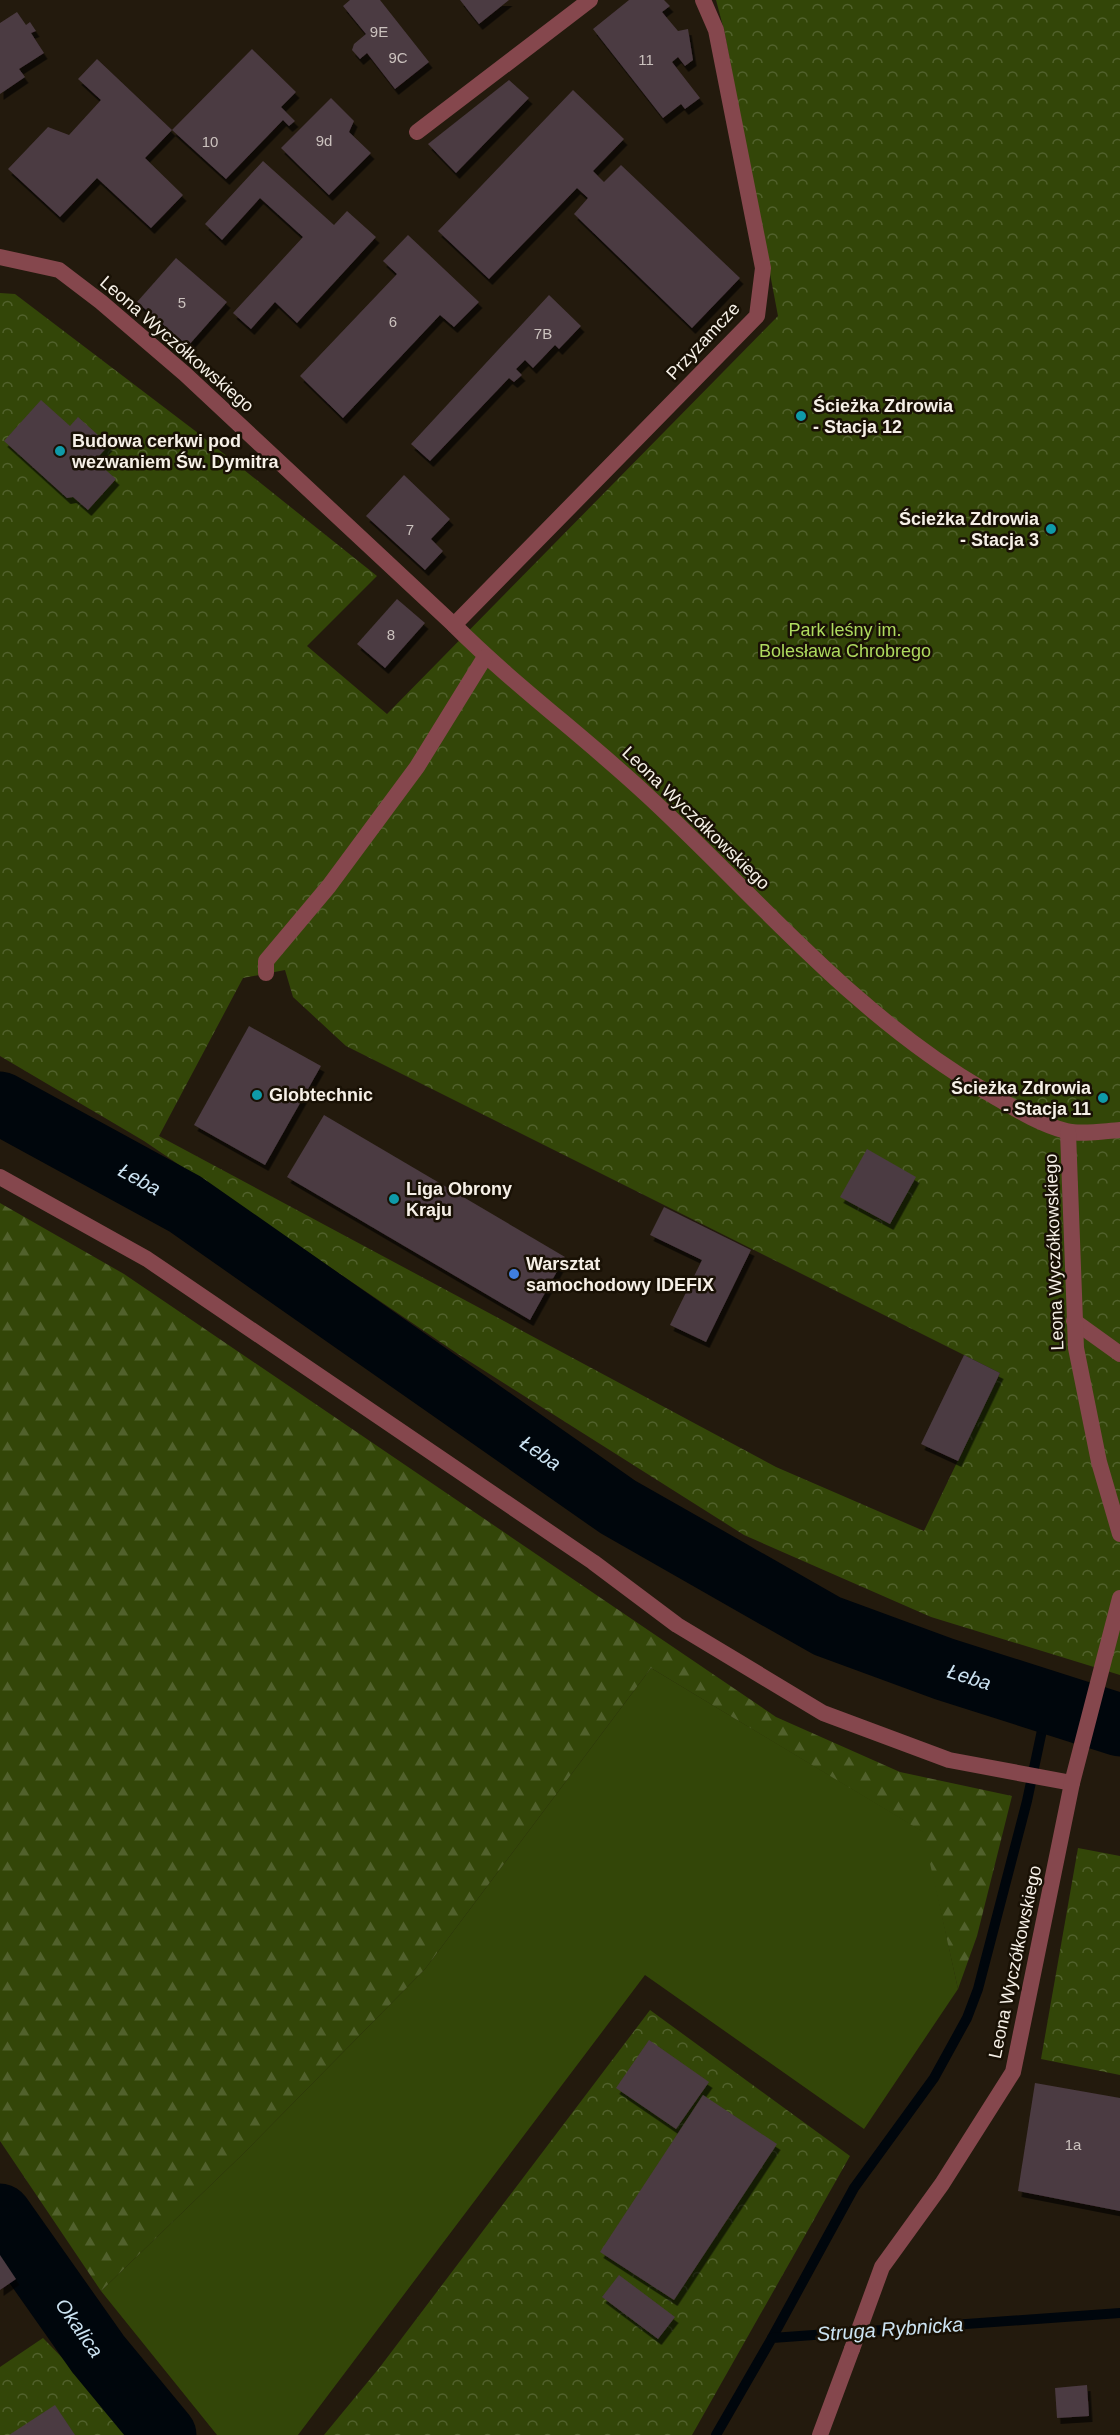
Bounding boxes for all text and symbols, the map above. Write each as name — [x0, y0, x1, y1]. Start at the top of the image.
house number: 9E — [370, 23, 388, 40]
house number: 9C — [388, 49, 408, 66]
house number: 11 — [638, 51, 654, 68]
house number: 9d — [316, 132, 332, 149]
house number: 10 — [202, 133, 218, 150]
street label: Leona Wyczółkowskiego — [96, 272, 258, 416]
house number: 5 — [178, 294, 186, 311]
street label: Przyzamcze — [662, 298, 744, 384]
house number: 6 — [389, 313, 397, 330]
house number: 7B — [534, 325, 552, 342]
place label: Ścieżka Zdrowia - Stacja 12 — [813, 395, 954, 437]
marker: Ścieżka Zdrowia - Stacja 12 — [794, 409, 808, 423]
place label: Budowa cerkwi pod wezwaniem Św. Dymitra — [71, 431, 279, 472]
marker: Budowa cerkwi pod wezwaniem Św. Dymitra — [53, 444, 67, 458]
place label: Ścieżka Zdrowia - Stacja 3 — [899, 508, 1040, 550]
house number: 7 — [406, 521, 414, 538]
marker: Ścieżka Zdrowia - Stacja 3 — [1044, 522, 1058, 536]
park label: Park leśny im. Bolesława Chrobrego — [759, 620, 931, 661]
house number: 8 — [387, 626, 395, 643]
street label: Leona Wyczółkowskiego — [618, 742, 774, 894]
place label: Ścieżka Zdrowia - Stacja 11 — [951, 1077, 1092, 1119]
place label: Globtechnic — [269, 1085, 373, 1105]
marker: Globtechnic — [250, 1088, 264, 1102]
marker: Ścieżka Zdrowia - Stacja 11 — [1096, 1091, 1110, 1105]
street label: Leona Wyczółkowskiego — [1041, 1153, 1067, 1351]
water label: Łeba — [115, 1159, 164, 1200]
place label: Liga Obrony Kraju — [406, 1179, 512, 1220]
marker: Liga Obrony Kraju — [387, 1192, 401, 1206]
place label: Warsztat samochodowy IDEFIX — [526, 1254, 714, 1295]
marker: Warsztat samochodowy IDEFIX — [507, 1267, 521, 1281]
water label: Łeba — [516, 1431, 565, 1475]
water label: Łeba — [945, 1660, 994, 1694]
street label: Leona Wyczółkowskiego — [985, 1864, 1045, 2060]
house number: 1a — [1065, 2136, 1082, 2153]
water label: Okalica — [51, 2294, 108, 2361]
water label: Struga Rybnicka — [816, 2313, 964, 2345]

